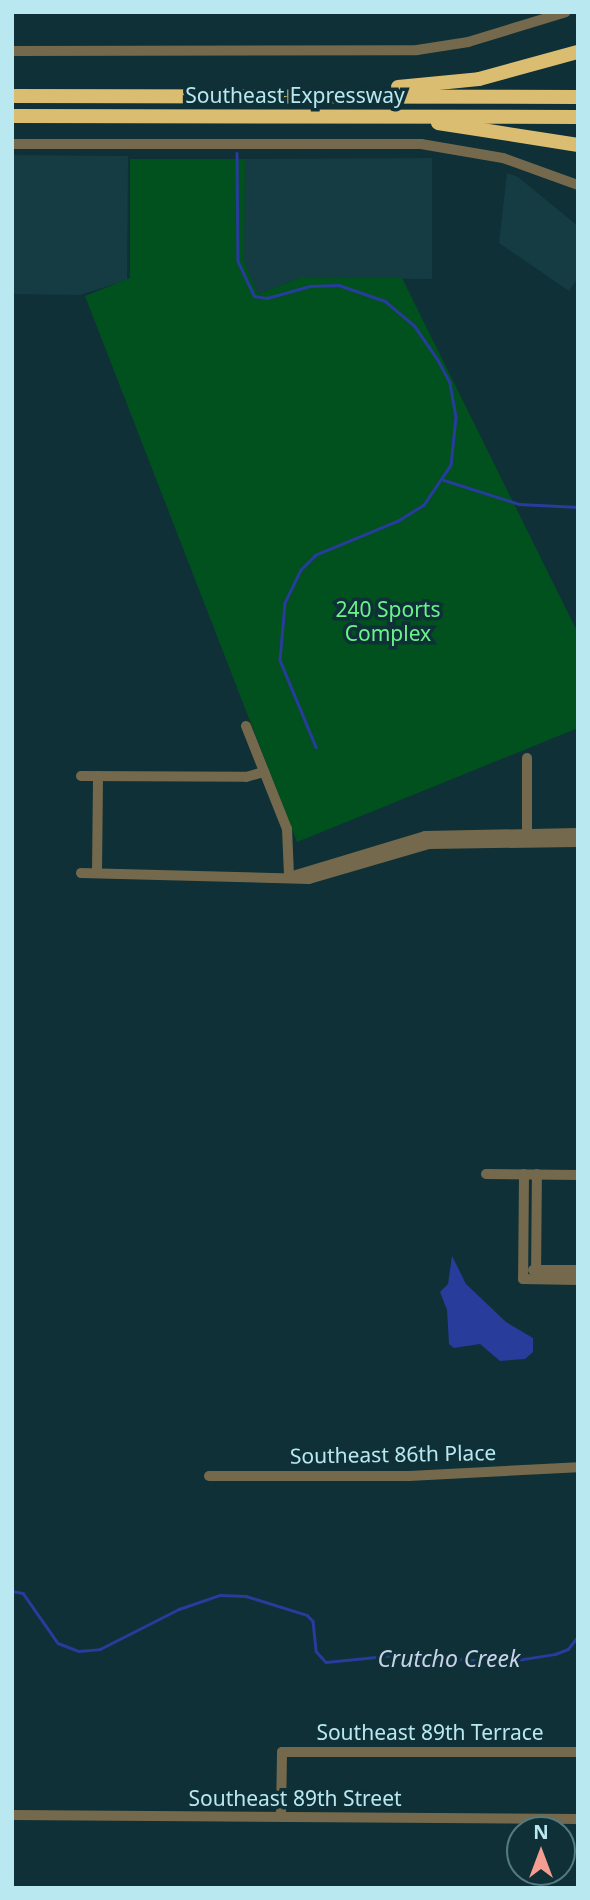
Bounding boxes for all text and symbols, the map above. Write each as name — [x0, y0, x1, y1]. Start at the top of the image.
street label: Southeast Expressway — [185, 82, 405, 108]
park label: 240 Sports Complex — [336, 596, 440, 646]
street label: Southeast 86th Place — [290, 1440, 496, 1468]
water label: Crutcho Creek — [378, 1644, 520, 1672]
street label: Southeast 89th Terrace — [316, 1719, 544, 1745]
street label: Southeast 89th Street — [188, 1785, 402, 1811]
north arrow — [506, 1816, 576, 1886]
text: N — [533, 1819, 549, 1845]

